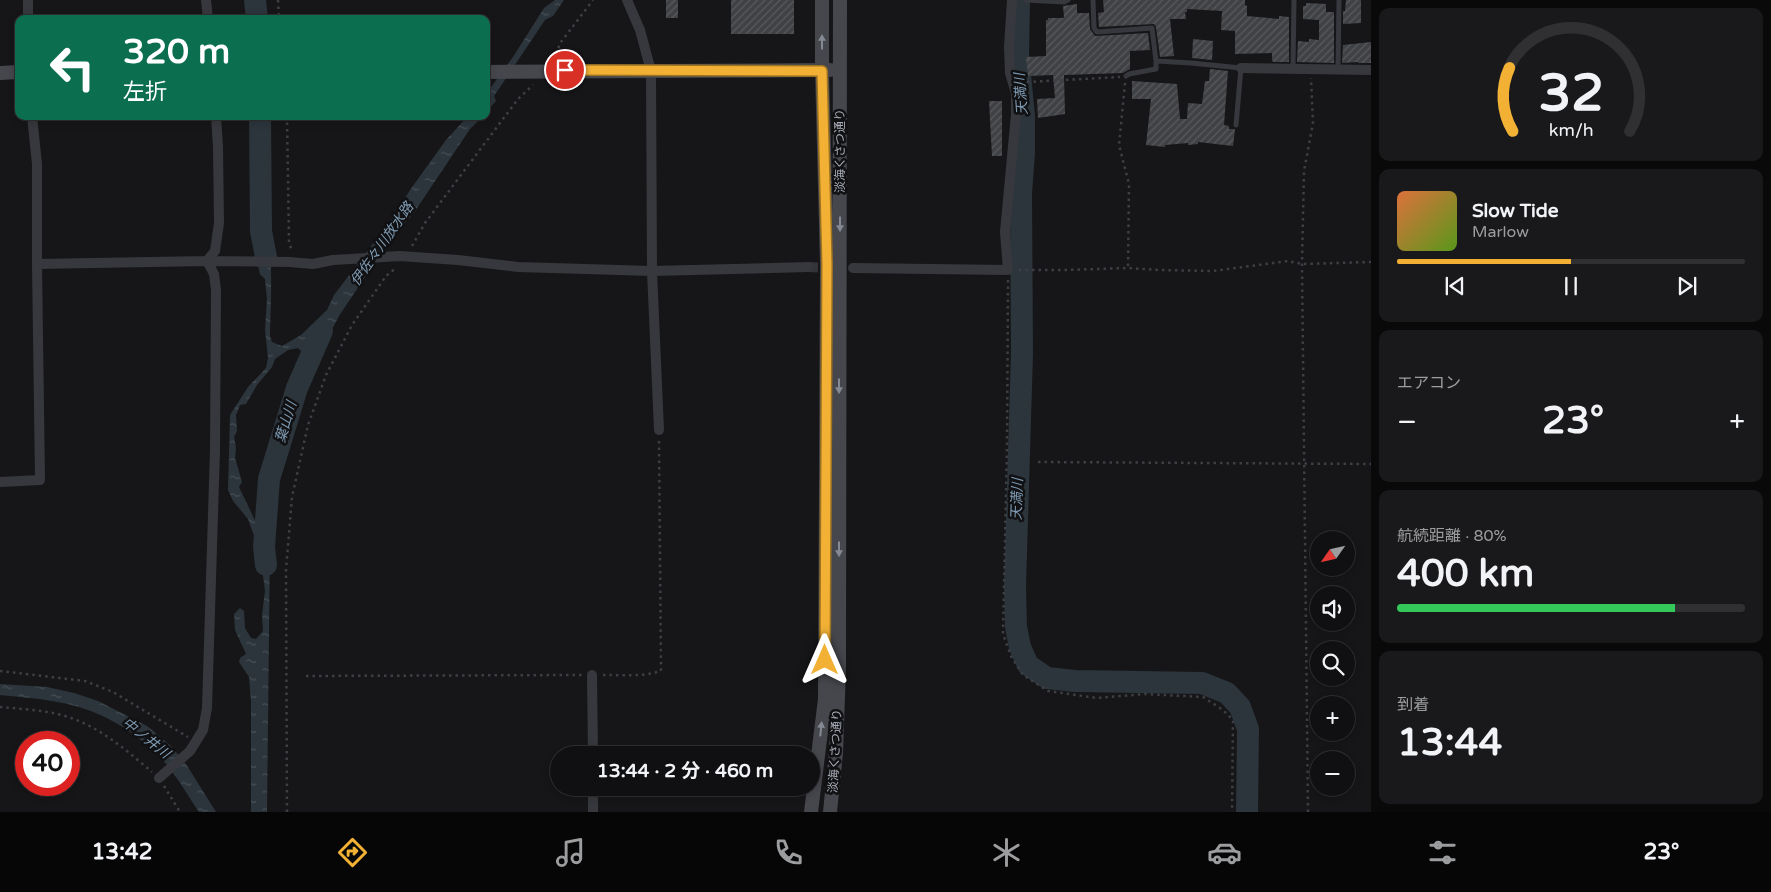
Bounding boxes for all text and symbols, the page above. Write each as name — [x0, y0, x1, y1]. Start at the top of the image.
text: 320 m — [123, 31, 230, 73]
one-way arrow — [818, 33, 826, 49]
icon: left — [40, 35, 105, 100]
pin — [544, 49, 586, 91]
icon: arrive — [551, 56, 579, 84]
text: 32 — [1538, 62, 1604, 125]
water label: 天満川 — [1011, 70, 1031, 116]
text: 左折 — [123, 79, 167, 105]
street label: 淡海くさつ通り — [833, 109, 847, 193]
text: km/h — [1549, 120, 1593, 141]
water label: 伊佐々川放水路 — [347, 198, 418, 289]
text: Slow Tide — [1472, 200, 1559, 222]
one-way arrow — [836, 216, 844, 232]
text: Marlow — [1472, 222, 1529, 242]
icon: previous — [1441, 272, 1469, 300]
icon: pause — [1557, 272, 1585, 300]
icon: next — [1673, 272, 1701, 300]
text: エアコン — [1397, 373, 1461, 393]
one-way arrow — [835, 378, 843, 394]
water label: 葉山川 — [272, 398, 301, 445]
text: 23° — [1542, 398, 1604, 444]
text: − — [1397, 405, 1417, 439]
text: + — [1729, 405, 1745, 439]
water label: 天満川 — [1008, 476, 1026, 520]
text: 航続距離 · 80% — [1397, 526, 1507, 546]
north arrow — [1310, 531, 1355, 576]
map controls — [1310, 531, 1355, 796]
one-way arrow — [835, 541, 843, 557]
text: 400 km — [1397, 551, 1534, 597]
button: sound — [1310, 586, 1355, 631]
position arrow — [798, 633, 850, 685]
button: search — [1310, 641, 1355, 686]
text: 到着 — [1397, 695, 1429, 715]
button: + — [1310, 696, 1355, 741]
street label: 淡海くさつ通り — [826, 709, 844, 793]
water label: 中ノ井川 — [119, 714, 175, 763]
text: 13:44 — [1397, 720, 1502, 766]
one-way arrow — [817, 721, 825, 737]
speed limit sign: 40 — [15, 731, 80, 796]
button: − — [1310, 751, 1355, 796]
text: 13:44 · 2 分 · 460 m — [597, 760, 773, 782]
icon: directions — [335, 835, 370, 870]
icon: music — [553, 835, 588, 870]
icon: phone — [771, 835, 806, 870]
icon: climate — [989, 835, 1024, 870]
icon: car — [1207, 835, 1242, 870]
icon: filters — [1425, 835, 1460, 870]
text: 13:42 — [92, 839, 152, 865]
text: 23° — [1643, 839, 1679, 865]

